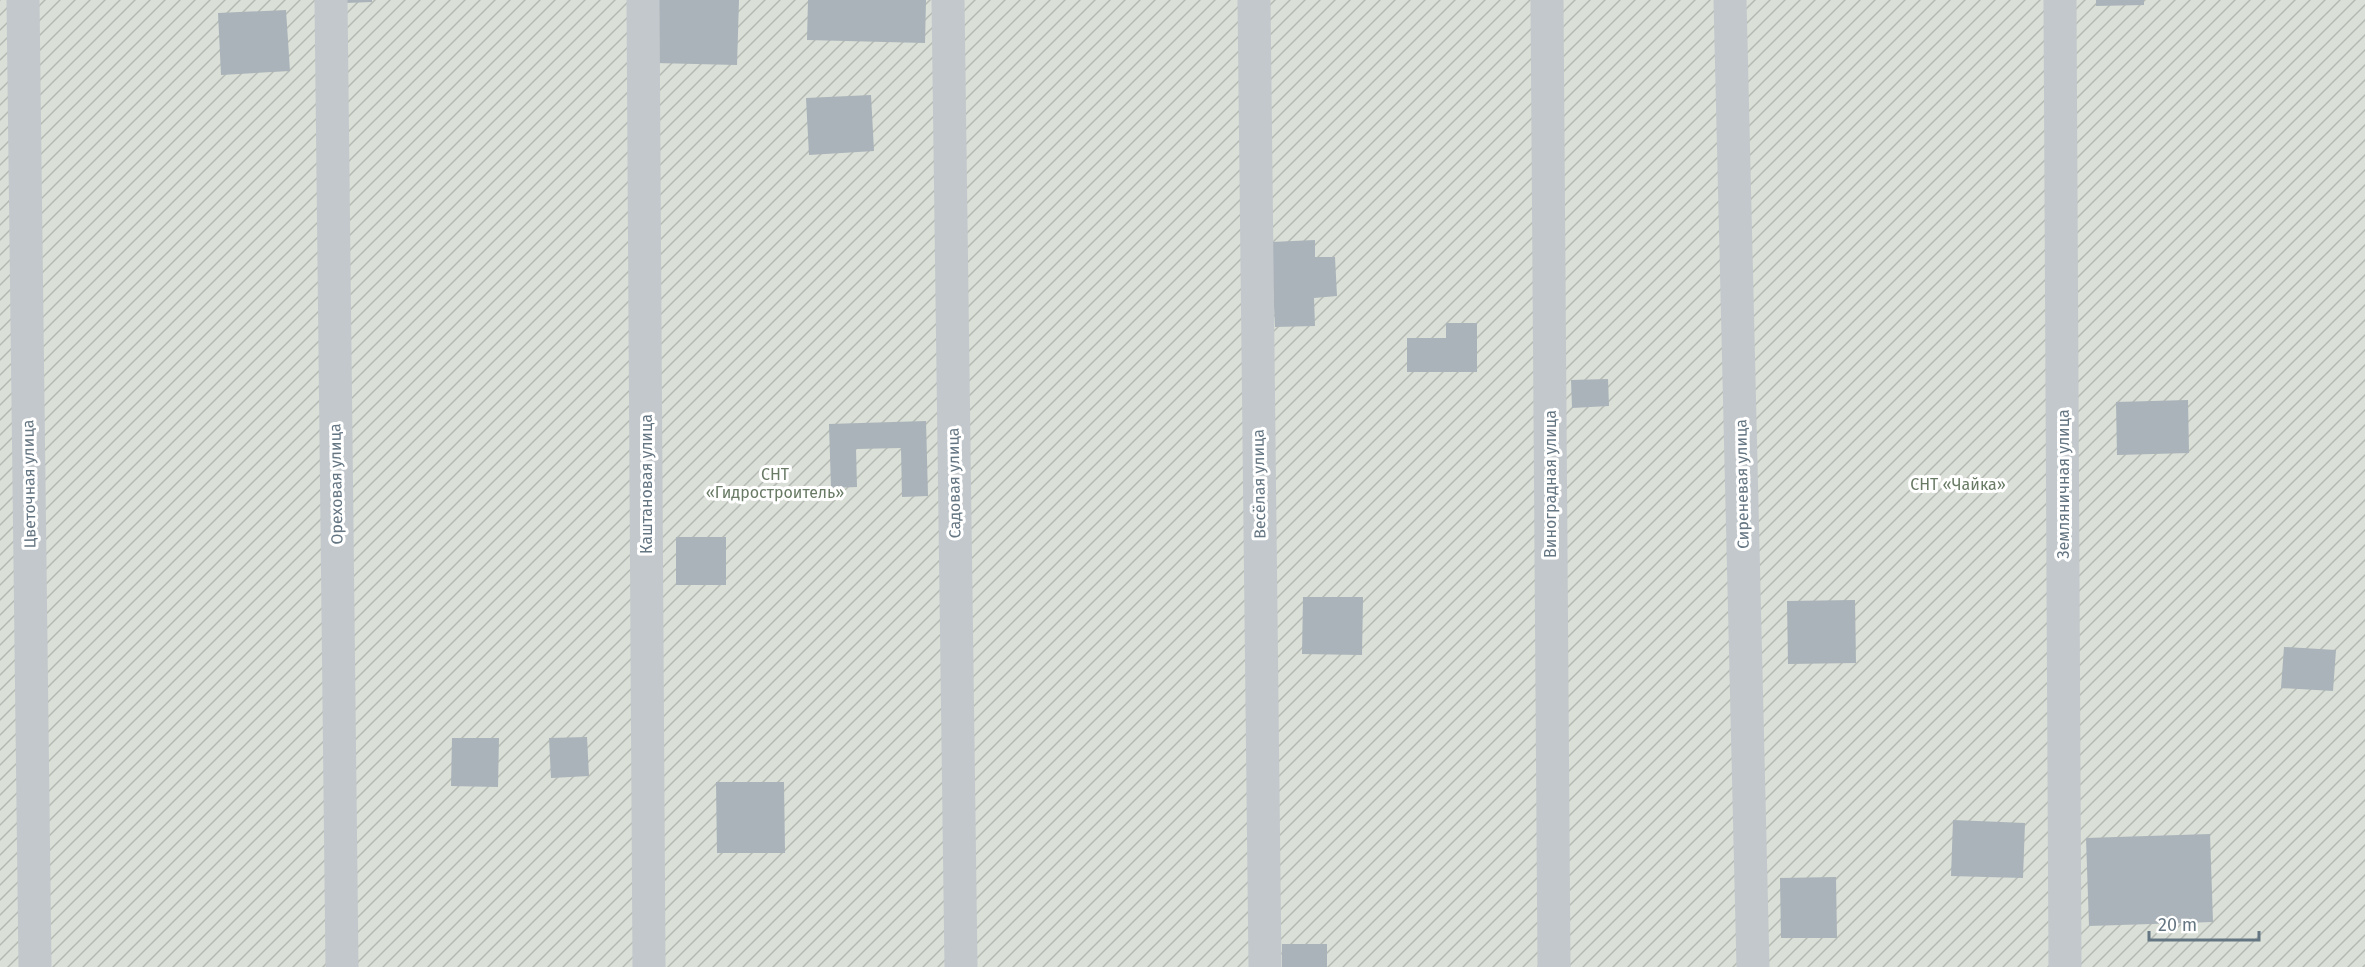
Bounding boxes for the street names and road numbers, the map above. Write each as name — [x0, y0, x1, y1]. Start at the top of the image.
street label: Земляничная улица — [2054, 409, 2073, 559]
street label: Виноградная улица — [1541, 410, 1560, 558]
street label: Каштановая улица — [637, 414, 656, 554]
street label: Цветочная улица — [18, 419, 40, 549]
street label: Сиреневая улица — [1731, 419, 1753, 549]
street label: Ореховая улица — [325, 423, 347, 545]
street label: Садовая улица — [944, 427, 964, 539]
street label: Весёлая улица — [1249, 429, 1269, 539]

